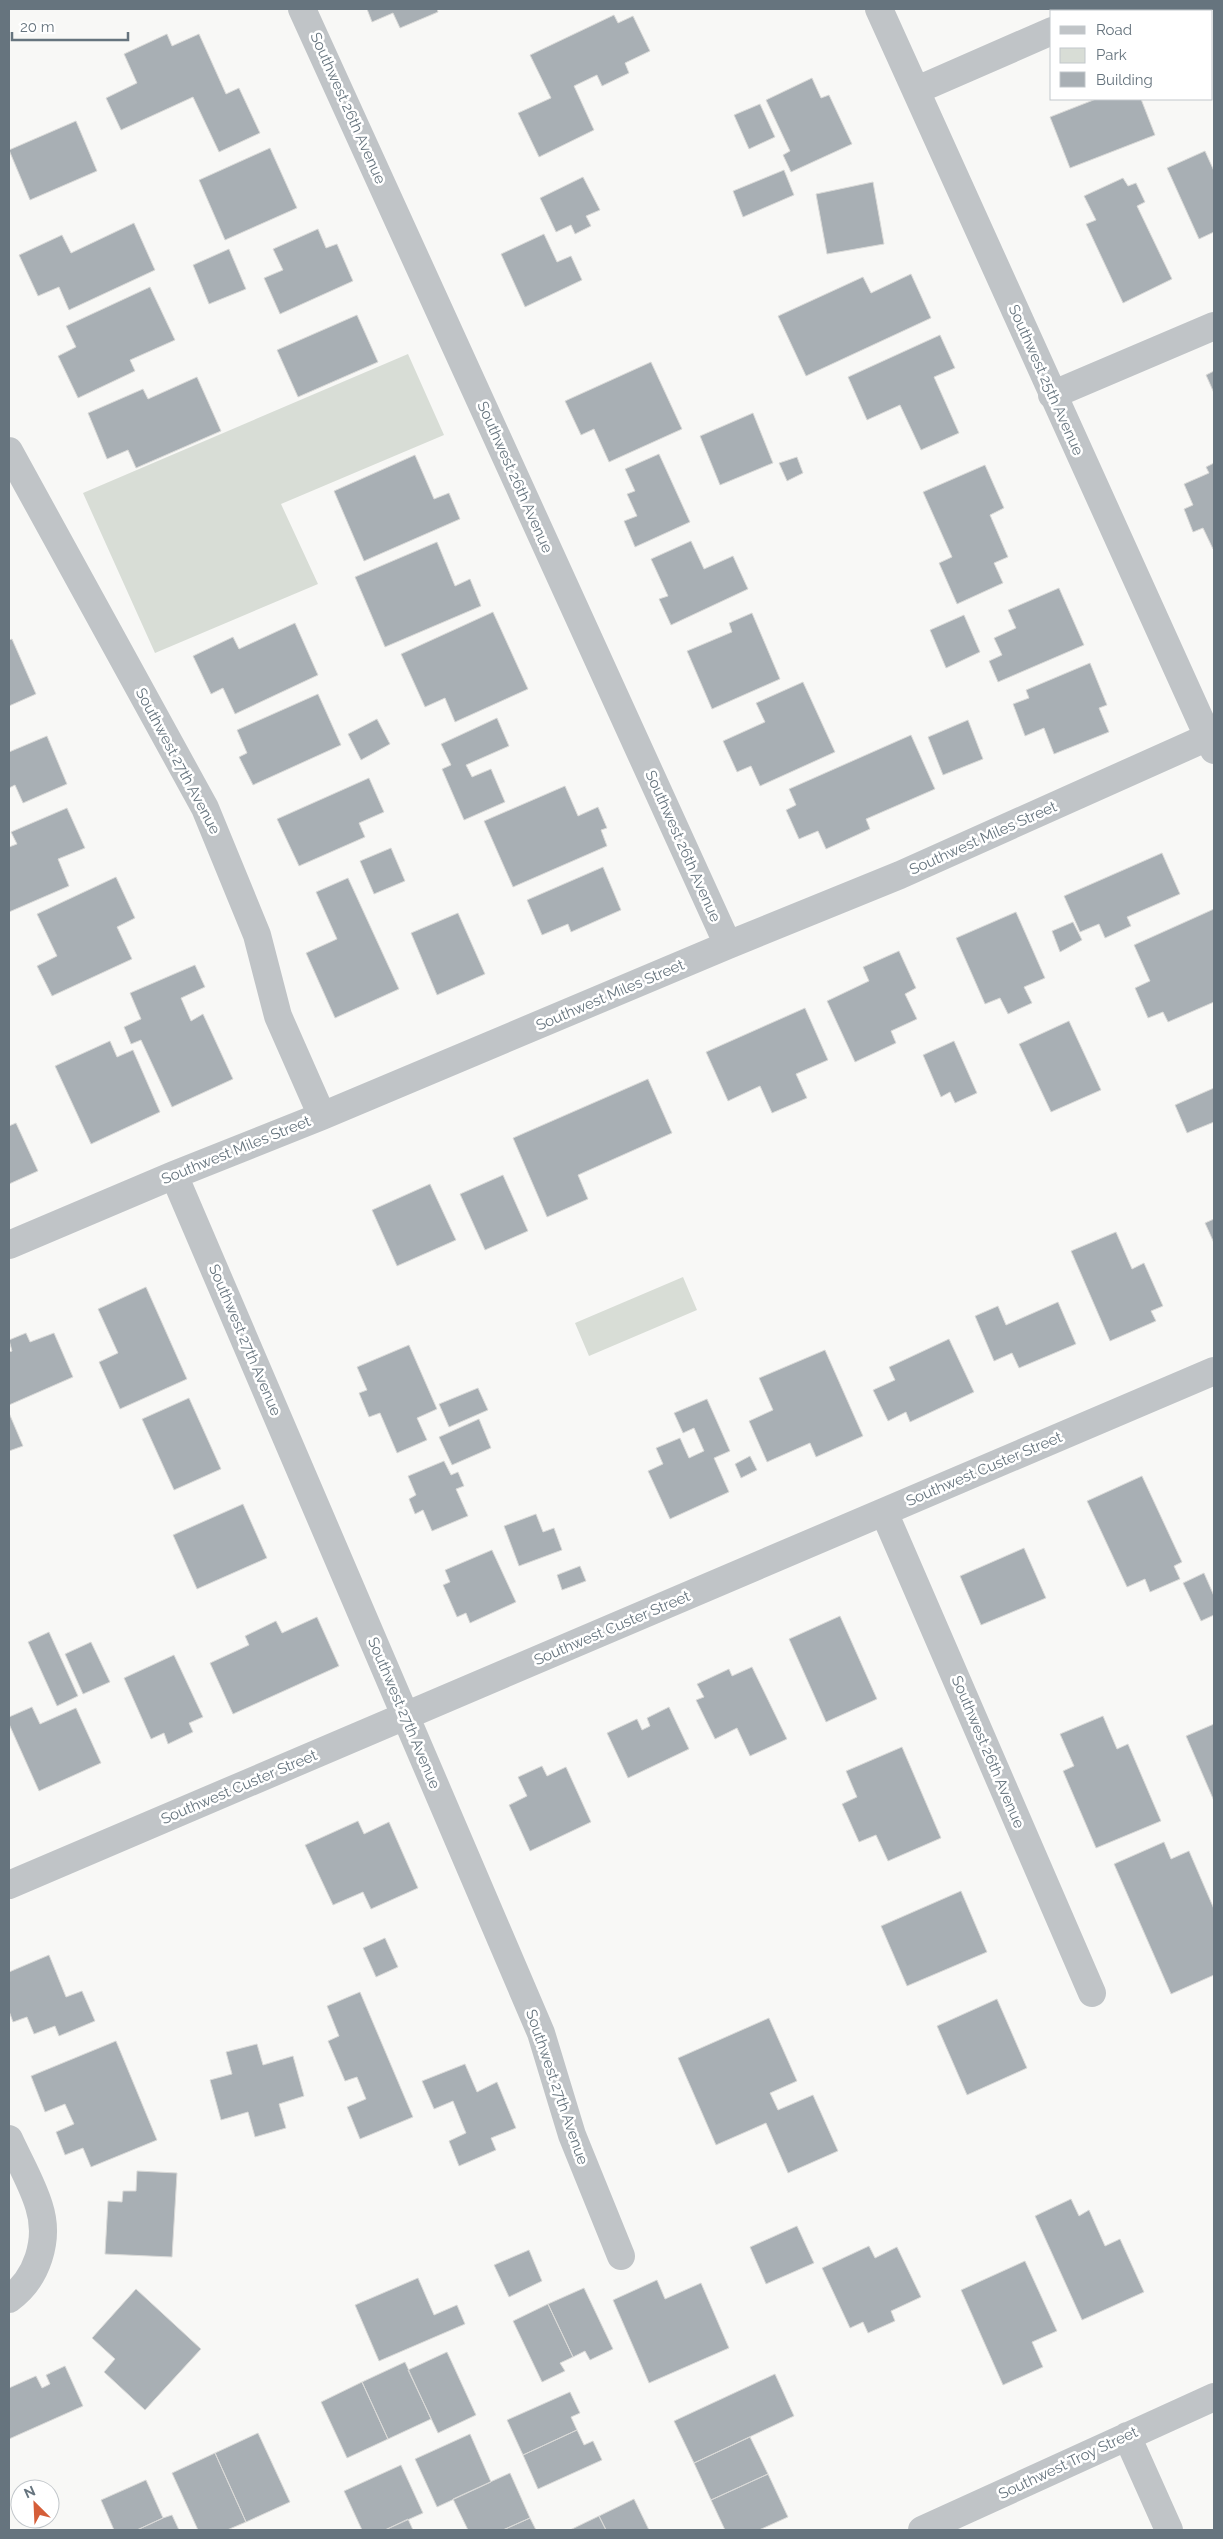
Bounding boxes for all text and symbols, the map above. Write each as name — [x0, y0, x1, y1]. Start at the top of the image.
scale bar — [12, 10, 129, 42]
legend — [1050, 10, 1213, 100]
text: 20 m — [20, 18, 55, 36]
text: Road — [1096, 21, 1132, 39]
street label: Southwest 26th Avenue — [306, 29, 390, 187]
text: Park — [1096, 46, 1127, 64]
text: Building — [1096, 71, 1153, 89]
street label: Southwest 25th Avenue — [1005, 302, 1087, 458]
street label: Southwest 26th Avenue — [473, 398, 557, 556]
street label: Southwest 27th Avenue — [132, 685, 224, 837]
street label: Southwest 26th Avenue — [641, 767, 725, 925]
street label: Southwest Miles Street — [907, 797, 1059, 879]
street label: Southwest Miles Street — [533, 956, 687, 1034]
street label: Southwest Miles Street — [159, 1112, 313, 1188]
street label: Southwest 27th Avenue — [205, 1261, 285, 1419]
street label: Southwest Custer Street — [903, 1428, 1065, 1510]
street label: Southwest Custer Street — [531, 1587, 693, 1669]
street label: Southwest 27th Avenue — [364, 1634, 444, 1792]
street label: Southwest 26th Avenue — [948, 1673, 1028, 1831]
street label: Southwest Custer Street — [158, 1746, 320, 1828]
street label: Southwest 27th Avenue — [522, 2007, 592, 2167]
street label: Southwest Troy Street — [996, 2423, 1140, 2503]
north arrow — [10, 2479, 60, 2529]
text: N — [22, 2483, 38, 2502]

